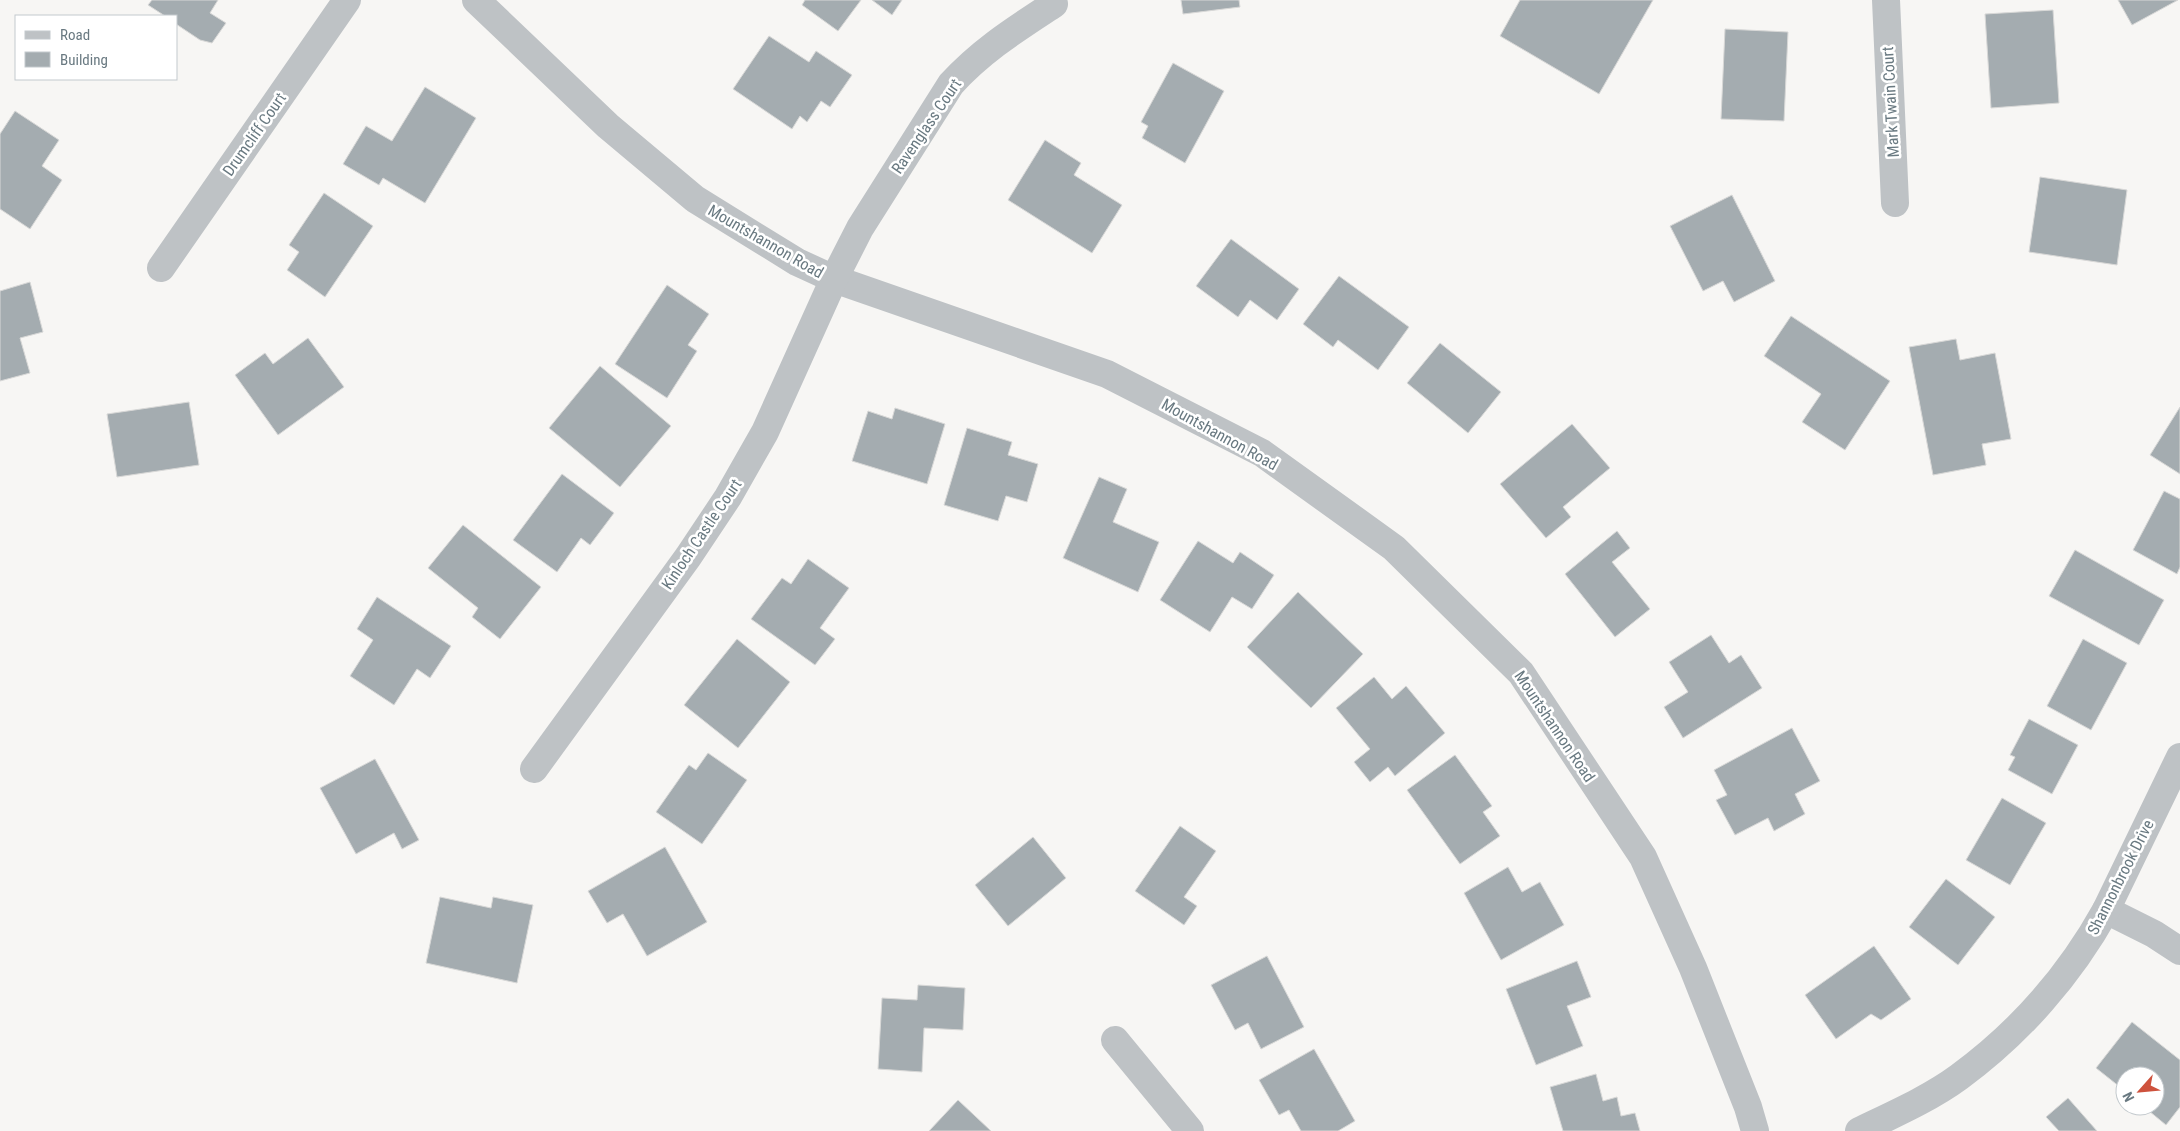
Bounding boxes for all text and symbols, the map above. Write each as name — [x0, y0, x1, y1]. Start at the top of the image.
legend — [15, 15, 178, 80]
text: Road — [60, 26, 90, 44]
street label: Mark Twain Court — [1878, 46, 1903, 158]
text: Building — [60, 51, 108, 69]
street label: Ravenglass Court — [888, 75, 965, 177]
street label: Drumcliff Court — [219, 89, 290, 180]
street label: Mountshannon Road — [705, 201, 827, 282]
street label: Mountshannon Road — [1158, 395, 1281, 474]
street label: Kinloch Castle Court — [657, 475, 746, 593]
street label: Mountshannon Road — [1510, 667, 1599, 786]
street label: Shannonbrook Drive — [2083, 817, 2158, 938]
north arrow — [2115, 1066, 2165, 1116]
text: N — [2119, 1089, 2137, 1104]

